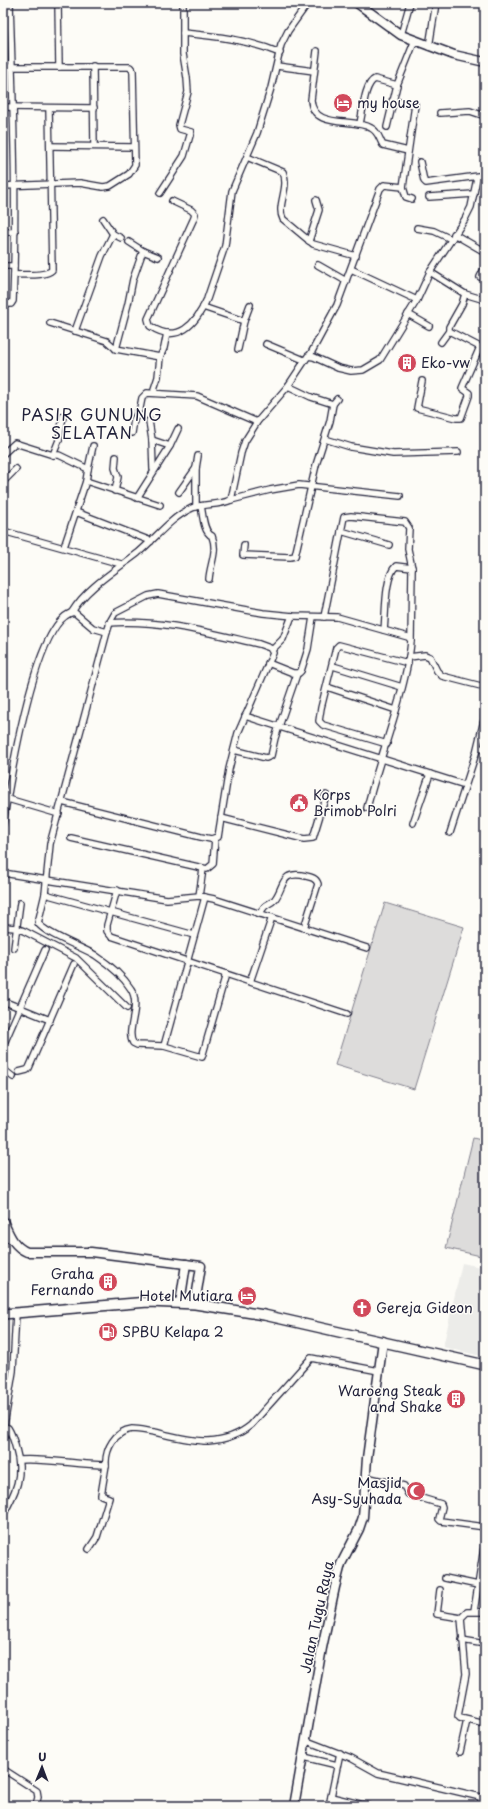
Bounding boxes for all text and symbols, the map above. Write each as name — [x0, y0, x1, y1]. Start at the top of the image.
hotel icon: my house — [332, 92, 354, 114]
place label: my house — [357, 92, 420, 113]
building icon: Eko-vw — [396, 352, 418, 374]
place label: Eko-vw — [421, 352, 470, 373]
district label: PASIR GUNUNG SELATAN — [21, 402, 163, 444]
place label: Korps Brimob Polri — [313, 784, 397, 821]
public building icon: Korps Brimob Polri — [288, 792, 310, 814]
place label: Graha Fernando — [30, 1263, 94, 1300]
building icon: Graha Fernando — [97, 1271, 119, 1293]
place label: Hotel Mutiara — [139, 1285, 233, 1306]
hotel icon: Hotel Mutiara — [236, 1285, 258, 1307]
church icon: Gereja Gideon — [351, 1297, 373, 1319]
place label: Gereja Gideon — [376, 1297, 473, 1318]
fuel station icon: SPBU Kelapa 2 — [97, 1321, 119, 1343]
place label: SPBU Kelapa 2 — [122, 1321, 224, 1342]
place label: Waroeng Steak and Shake — [338, 1380, 442, 1417]
building icon: Waroeng Steak and Shake — [445, 1388, 467, 1410]
place label: Masjid Asy-Syuhada — [311, 1472, 402, 1509]
mosque icon: Masjid Asy-Syuhada — [405, 1480, 427, 1502]
street label: Jalan Tugu Raya — [294, 1559, 339, 1675]
north arrow — [22, 1747, 62, 1787]
text: U — [38, 1748, 47, 1765]

